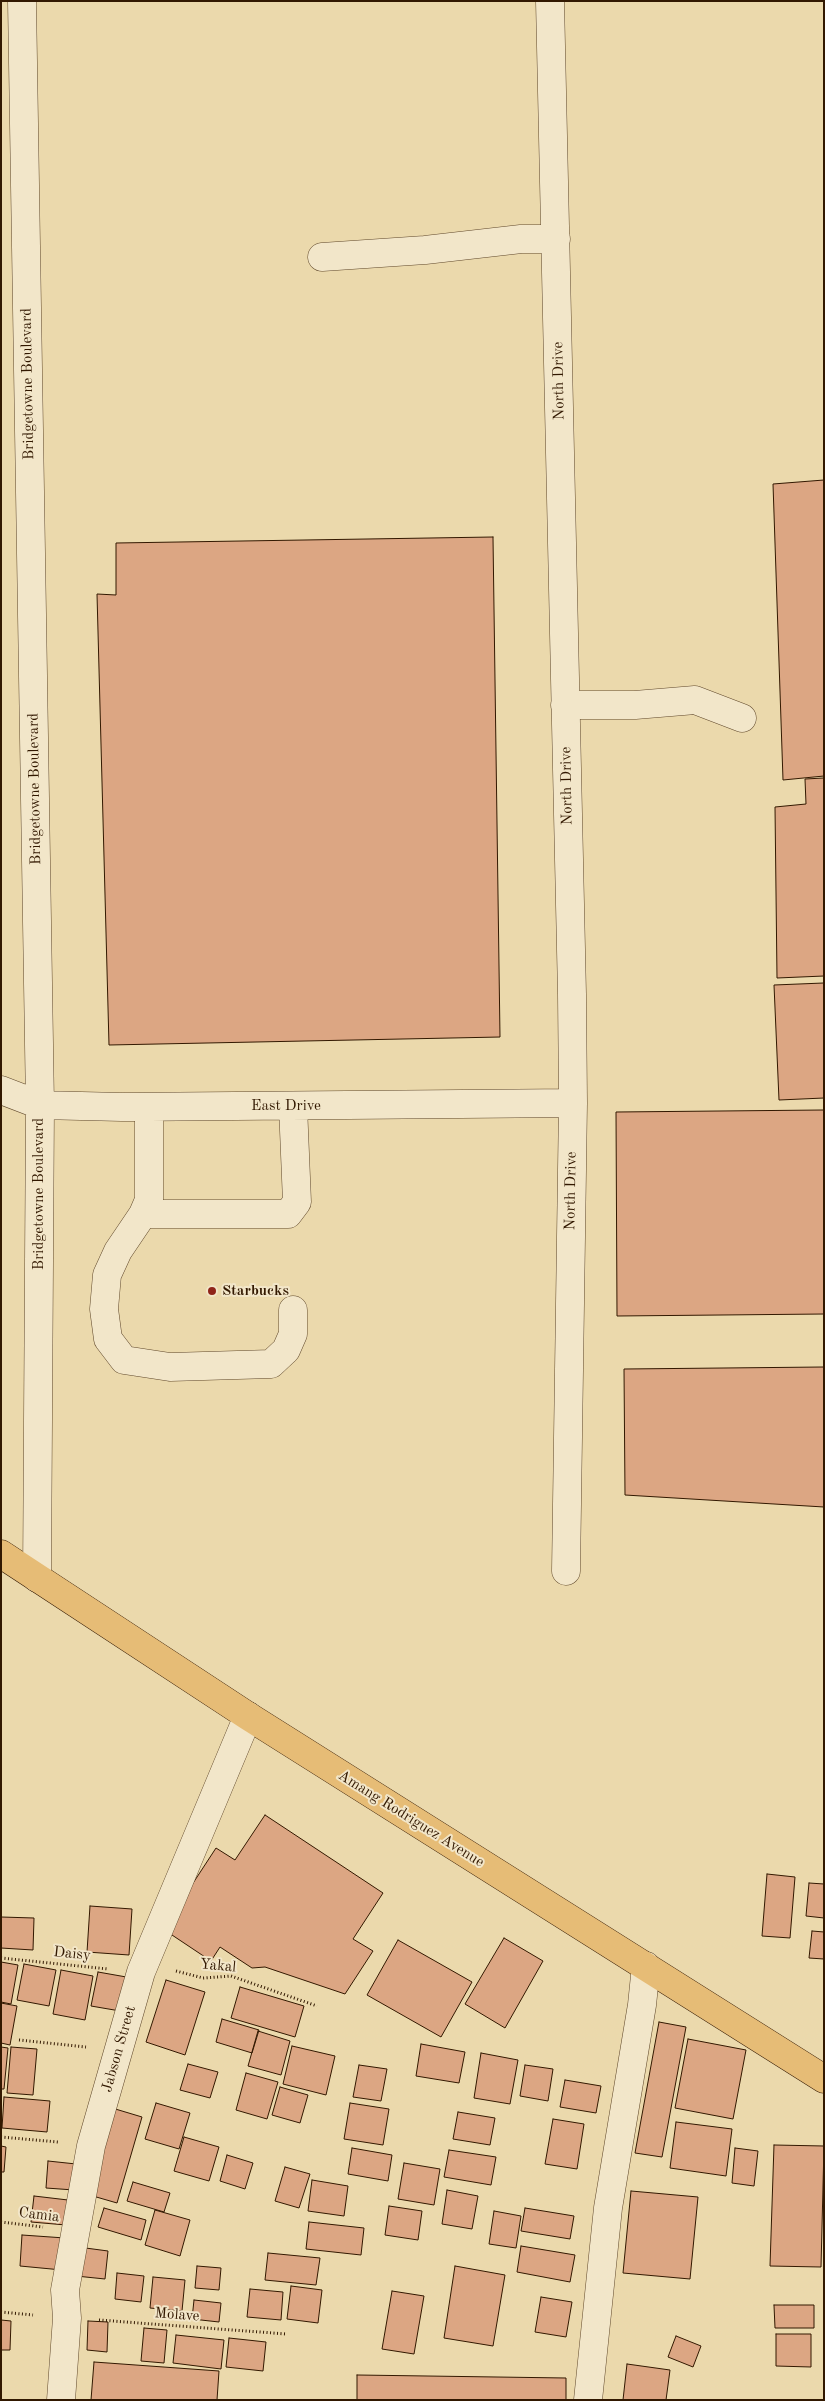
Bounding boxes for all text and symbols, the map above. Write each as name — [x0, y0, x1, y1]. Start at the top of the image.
street label: Bridgetowne Boulevard — [18, 308, 38, 460]
street label: North Drive — [549, 341, 569, 421]
street label: Bridgetowne Boulevard — [25, 713, 45, 865]
street label: North Drive — [557, 746, 577, 826]
street label: East Drive — [251, 1097, 321, 1115]
street label: Bridgetowne Boulevard — [30, 1118, 48, 1270]
street label: North Drive — [561, 1151, 581, 1231]
place label: Starbucks — [222, 1282, 289, 1300]
marker: Starbucks — [206, 1285, 218, 1297]
street label: Amang Rodriguez Avenue — [335, 1767, 487, 1871]
street label: Daisy — [52, 1943, 92, 1965]
street label: Yakal — [199, 1955, 237, 1977]
street label: Jabson Street — [98, 2004, 140, 2094]
street label: Camia — [18, 2204, 60, 2226]
street label: Molave — [154, 2304, 200, 2326]

